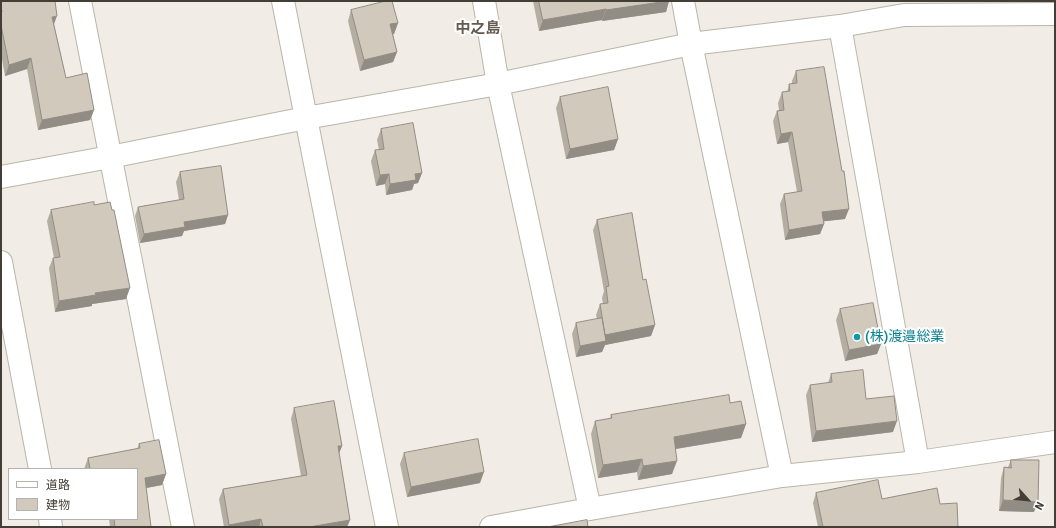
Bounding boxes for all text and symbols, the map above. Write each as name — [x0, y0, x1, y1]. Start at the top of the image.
district label: 中之島 — [456, 20, 500, 38]
place label: (株)渡邉総業 — [865, 329, 944, 345]
marker: (株)渡邉総業 — [852, 332, 862, 342]
legend — [8, 468, 138, 520]
text: 道路 — [46, 478, 70, 493]
north arrow — [1008, 480, 1048, 520]
text: 建物 — [46, 498, 70, 513]
text: N — [1032, 499, 1047, 512]

